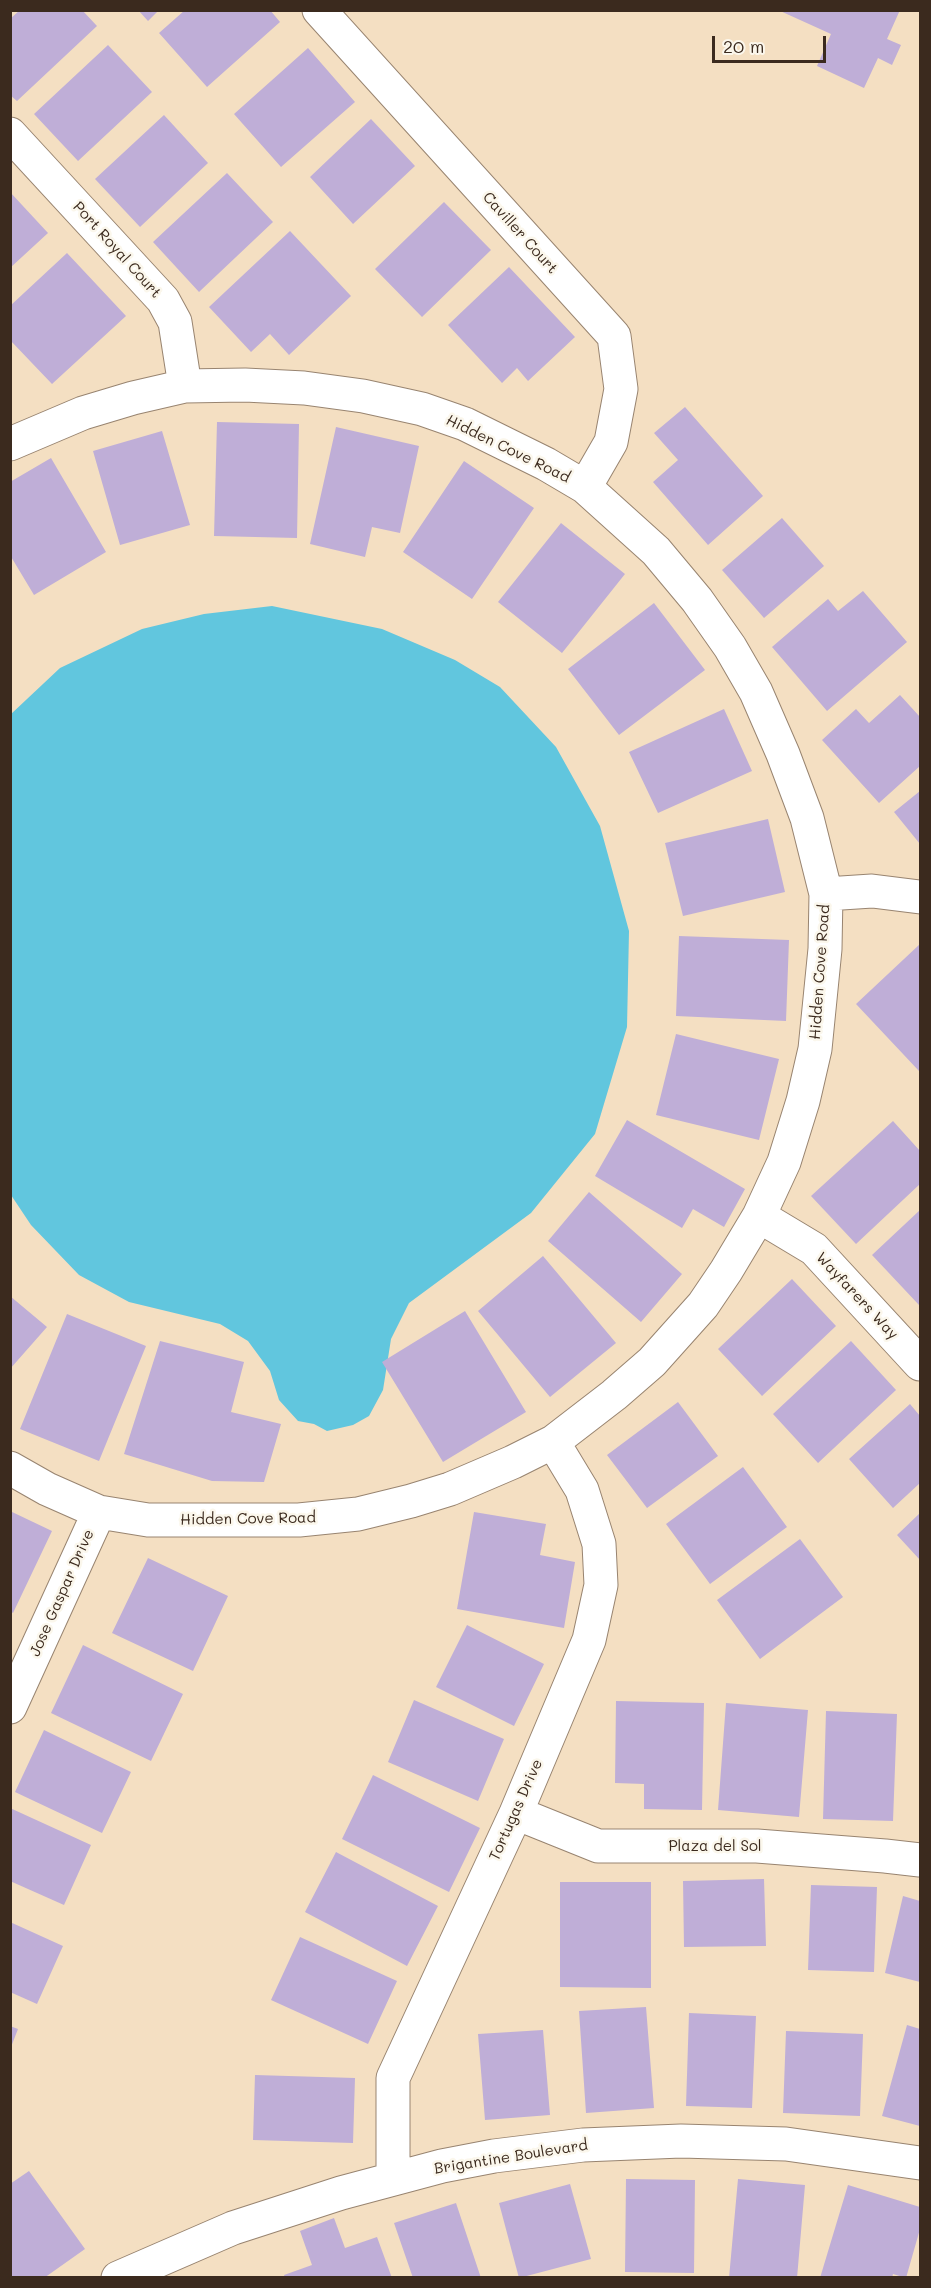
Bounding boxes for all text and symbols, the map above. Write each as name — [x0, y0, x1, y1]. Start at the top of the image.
scale bar — [715, 24, 829, 62]
text: 20 m — [723, 34, 764, 58]
street label: Caviller Court — [479, 188, 561, 278]
street label: Port Royal Court — [69, 198, 165, 302]
street label: Hidden Cove Road — [443, 411, 573, 487]
street label: Hidden Cove Road — [806, 904, 834, 1040]
street label: Wayfarers Way — [812, 1249, 902, 1343]
street label: Hidden Cove Road — [180, 1509, 316, 1529]
street label: Jose Gaspar Drive — [26, 1527, 98, 1659]
street label: Tortugas Drive — [486, 1756, 546, 1864]
street label: Plaza del Sol — [668, 1837, 762, 1855]
street label: Brigantine Boulevard — [433, 2136, 589, 2178]

